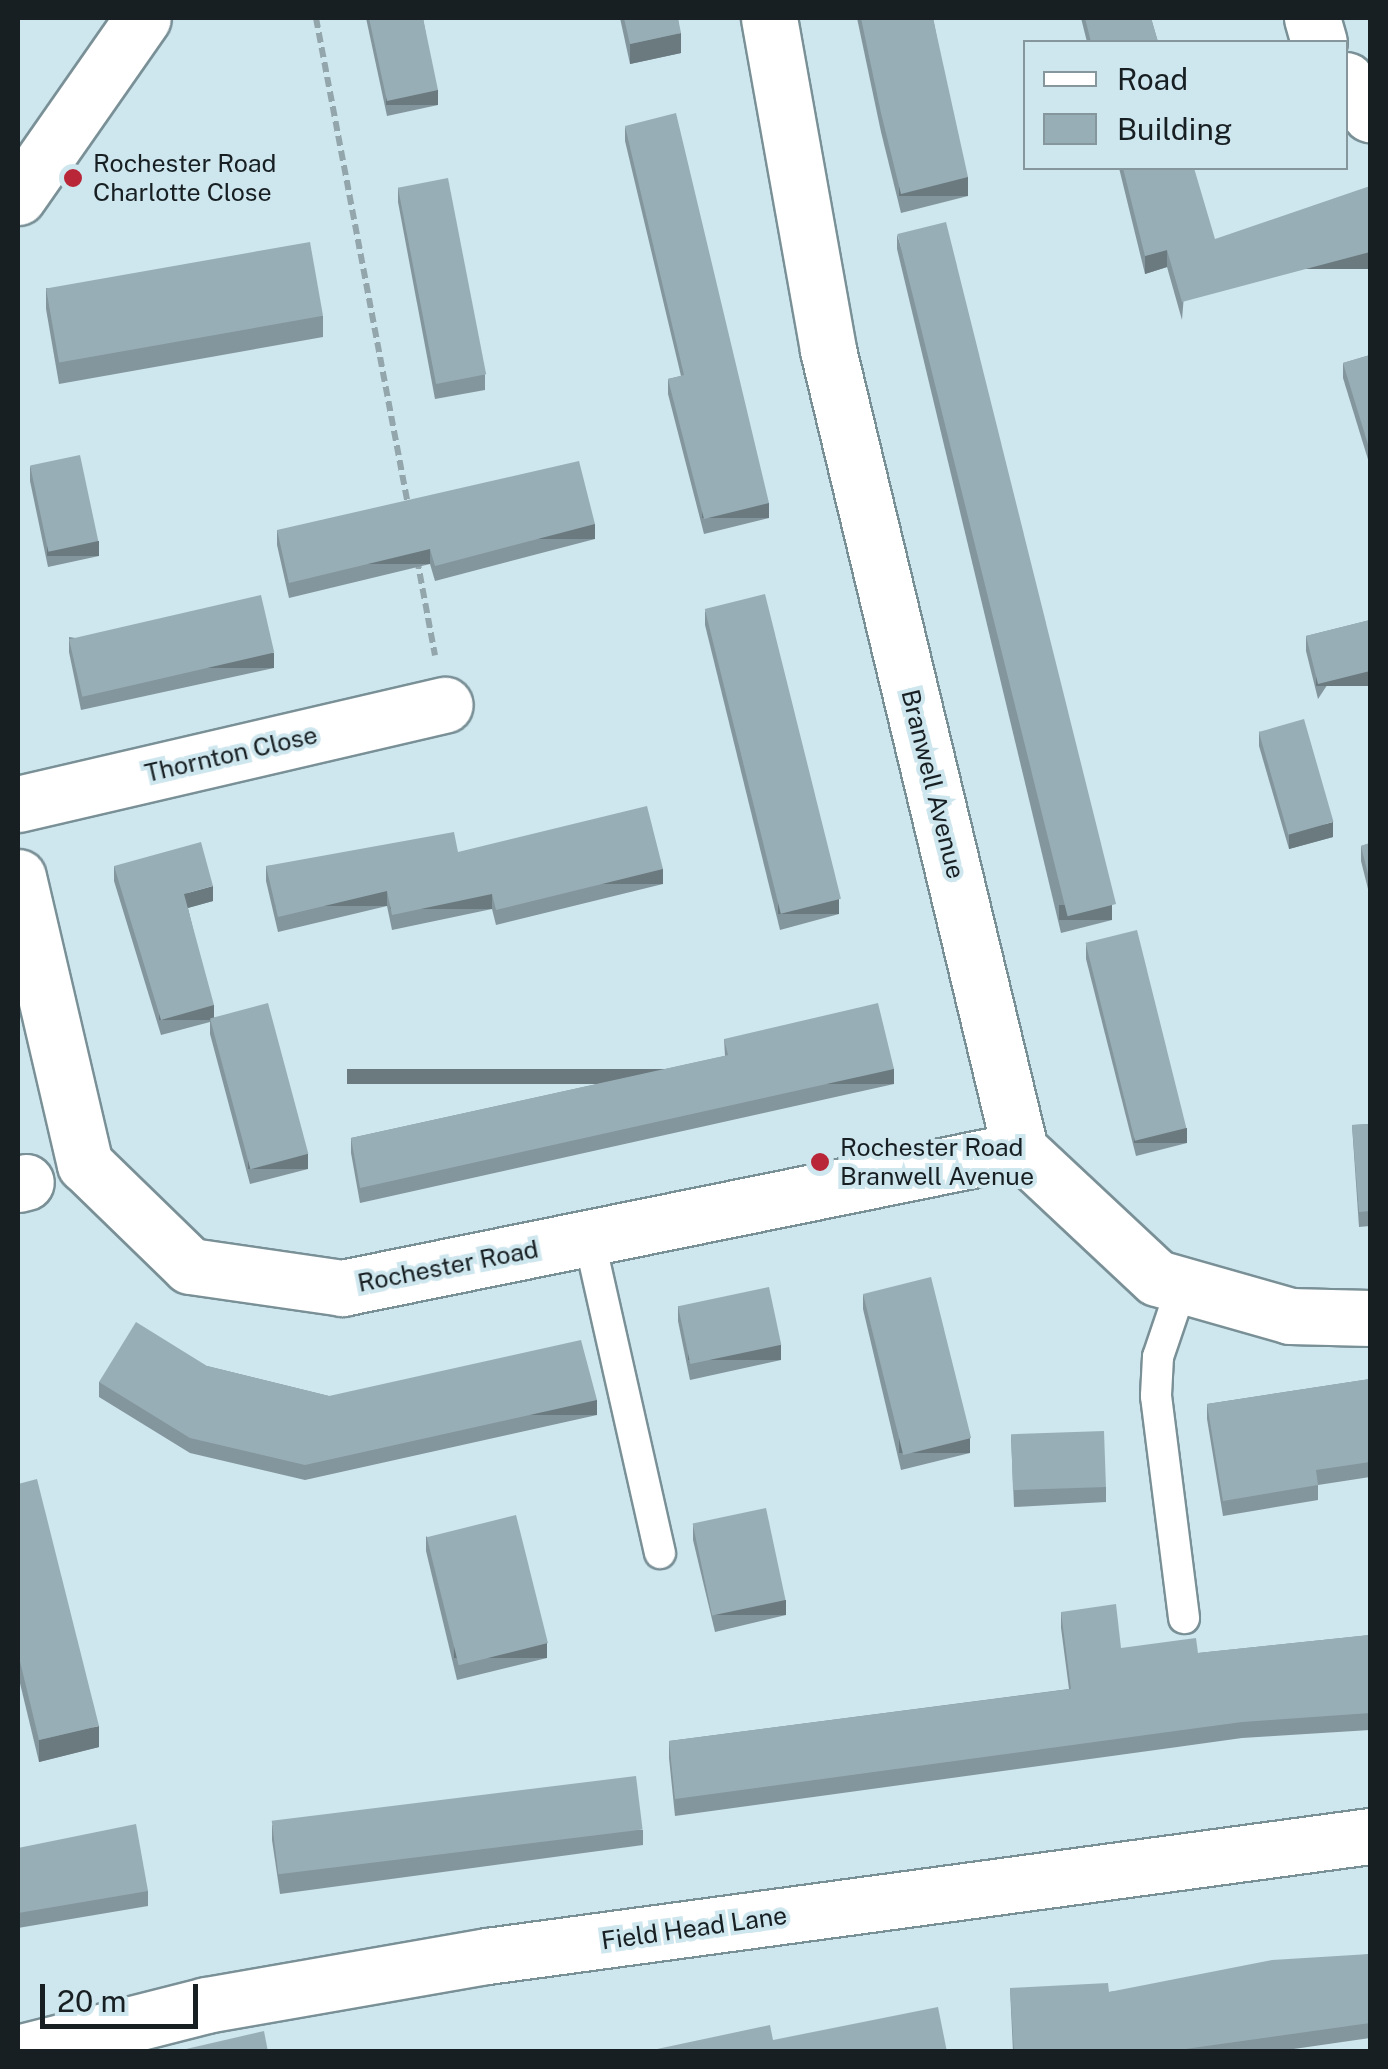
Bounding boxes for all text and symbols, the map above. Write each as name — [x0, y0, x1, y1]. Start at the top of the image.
legend — [1023, 40, 1348, 170]
text: Road — [1117, 61, 1188, 97]
text: Building — [1117, 111, 1232, 147]
place label: Rochester Road Charlotte Close — [93, 149, 277, 208]
marker: Rochester Road Charlotte Close — [62, 167, 84, 189]
street label: Branwell Avenue — [895, 686, 971, 882]
street label: Thornton Close — [142, 720, 320, 788]
place label: Rochester Road Branwell Avenue — [840, 1133, 1034, 1192]
marker: Rochester Road Branwell Avenue — [809, 1151, 831, 1173]
street label: Rochester Road — [355, 1234, 541, 1298]
street label: Field Head Lane — [599, 1900, 789, 1956]
scale bar — [45, 1964, 202, 2026]
text: 20 m — [57, 1983, 126, 2019]

